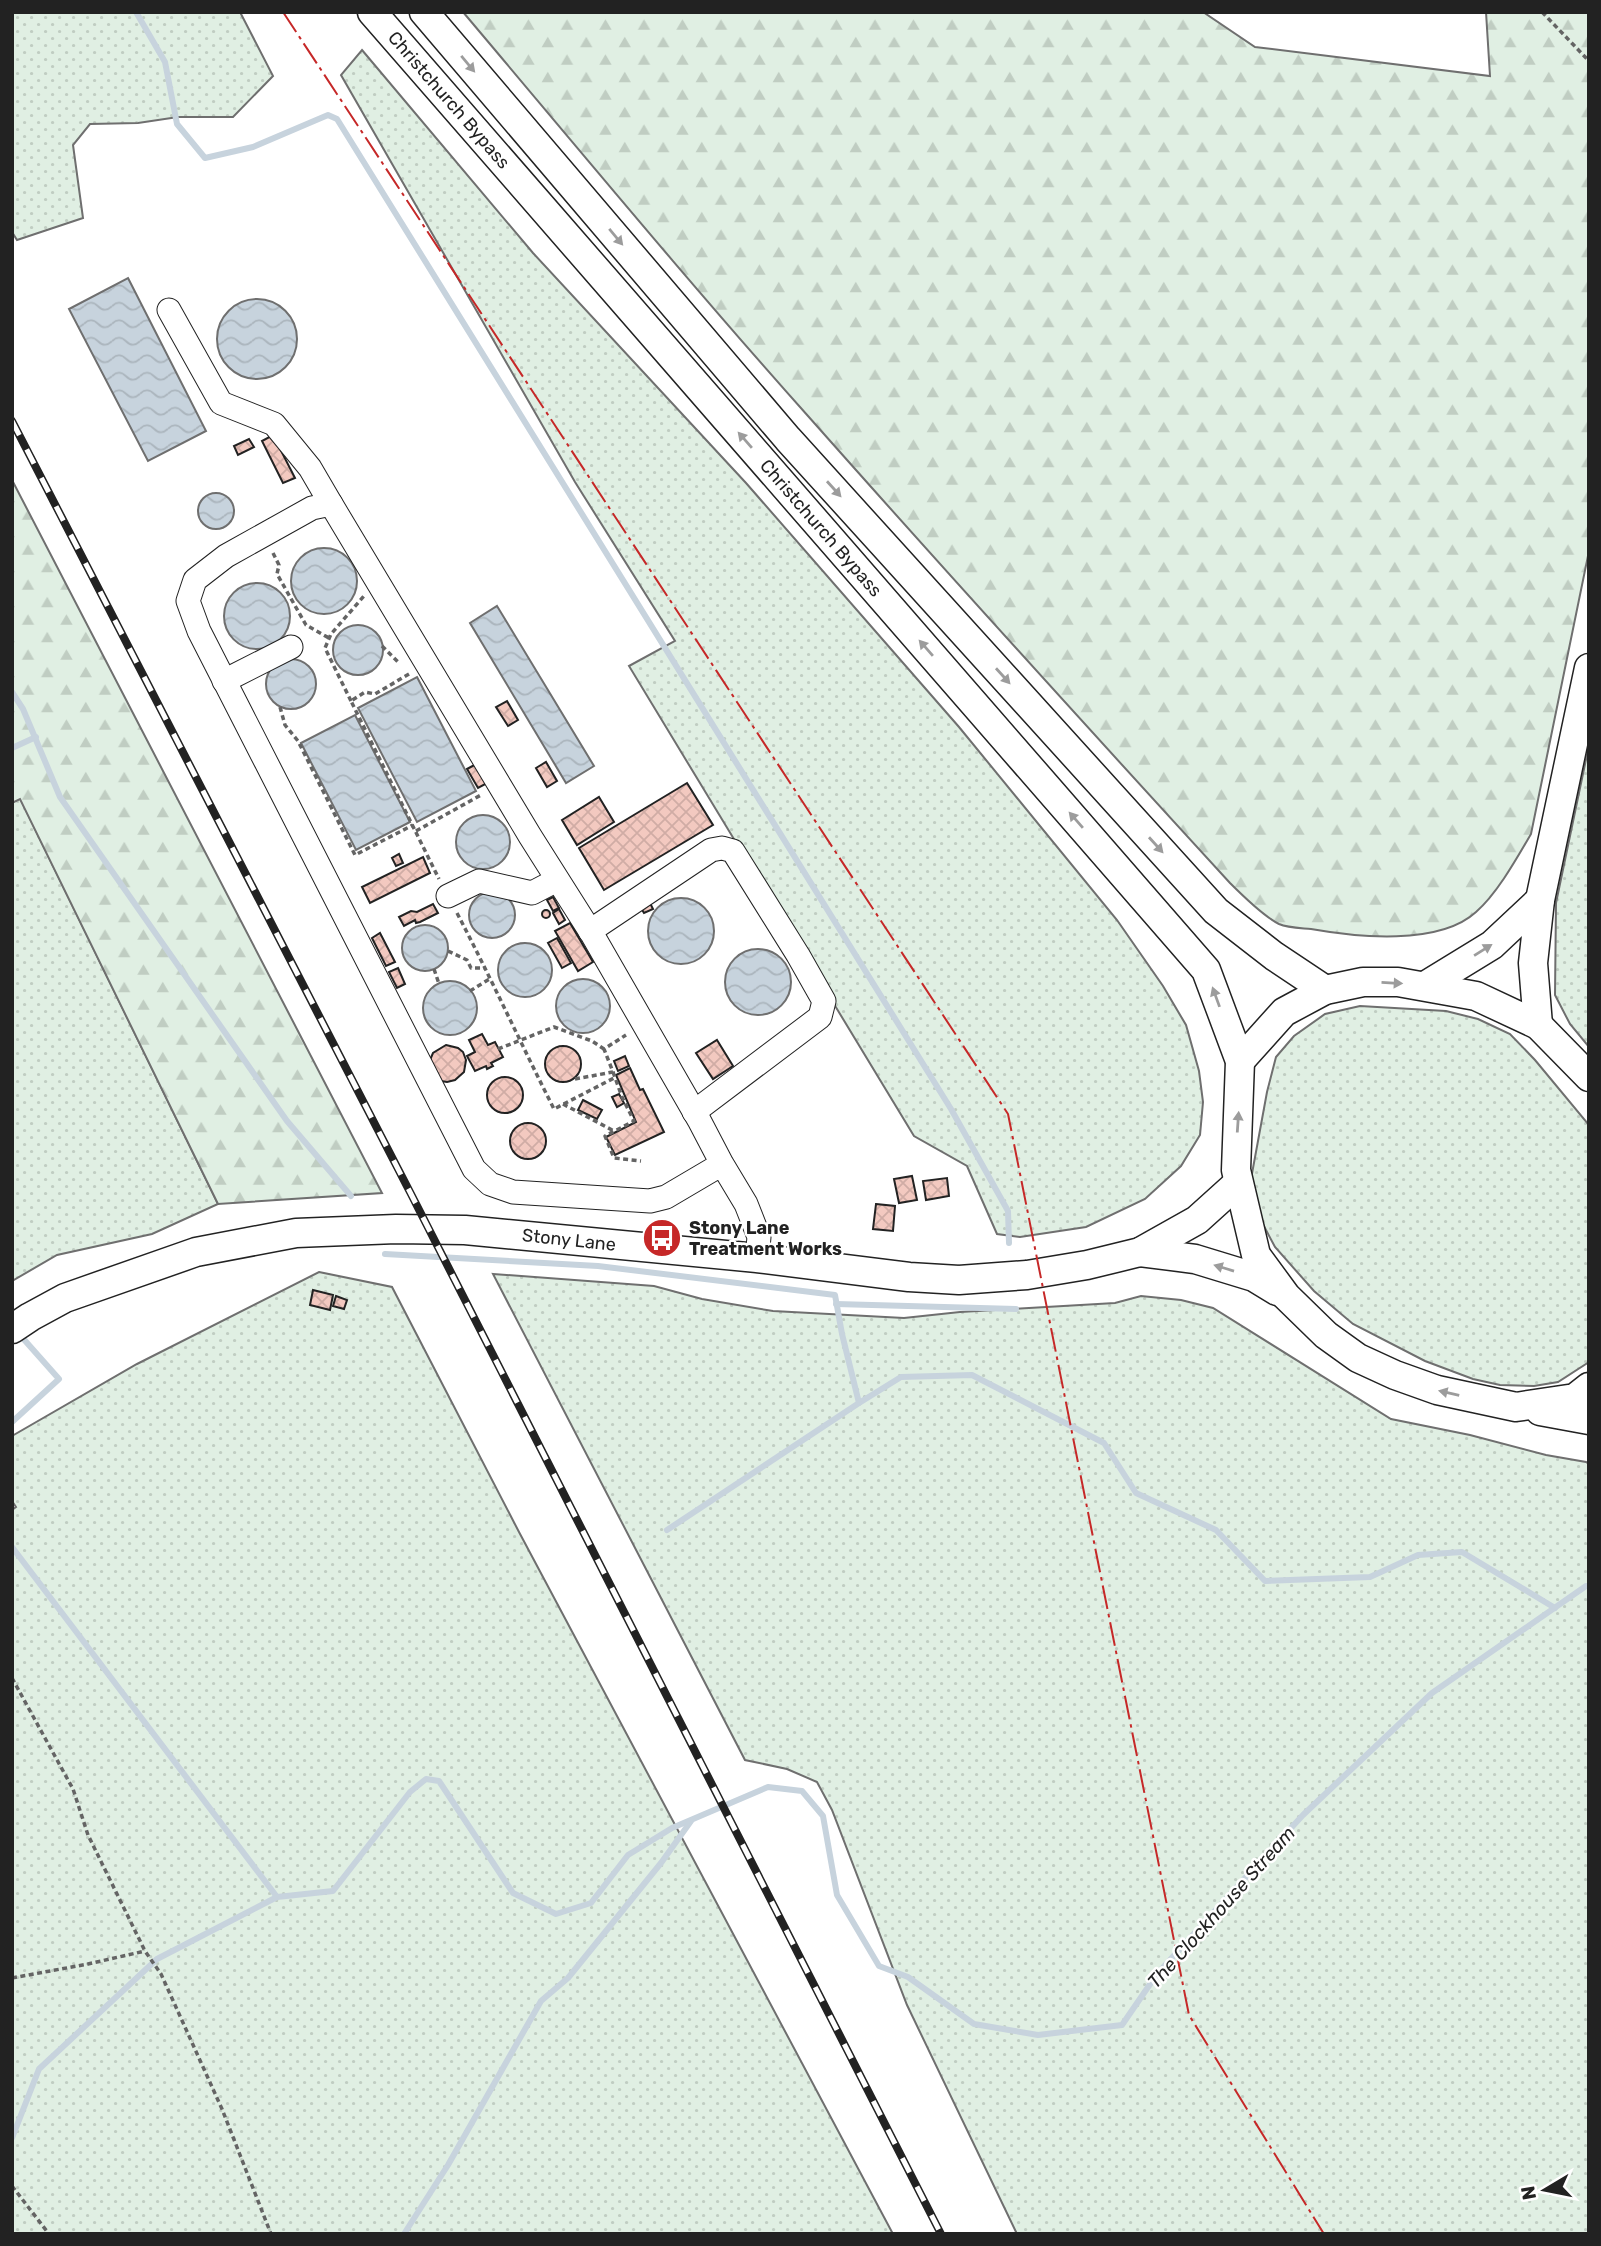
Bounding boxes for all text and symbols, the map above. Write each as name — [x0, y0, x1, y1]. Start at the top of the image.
street label: Christchurch Bypass — [383, 27, 515, 173]
one-way arrow — [460, 55, 476, 73]
one-way arrow — [608, 228, 624, 246]
one-way arrow — [737, 432, 753, 449]
street label: Christchurch Bypass — [755, 455, 887, 601]
one-way arrow — [826, 480, 842, 498]
one-way arrow — [919, 640, 934, 657]
one-way arrow — [995, 667, 1011, 685]
one-way arrow — [1068, 811, 1084, 829]
one-way arrow — [1148, 836, 1164, 854]
one-way arrow — [1474, 944, 1493, 957]
one-way arrow — [1381, 977, 1403, 988]
one-way arrow — [1211, 986, 1222, 1007]
one-way arrow — [1232, 1111, 1243, 1133]
bus stop icon: Stony Lane Treatment Works — [641, 1217, 683, 1259]
place label: Stony Lane Treatment Works — [689, 1217, 842, 1260]
street label: Stony Lane — [521, 1224, 617, 1256]
one-way arrow — [1214, 1262, 1235, 1272]
one-way arrow — [1438, 1387, 1460, 1398]
water label: The Clockhouse Stream — [1143, 1822, 1300, 1993]
north arrow — [1510, 2155, 1580, 2225]
text: N — [1516, 2184, 1541, 2202]

